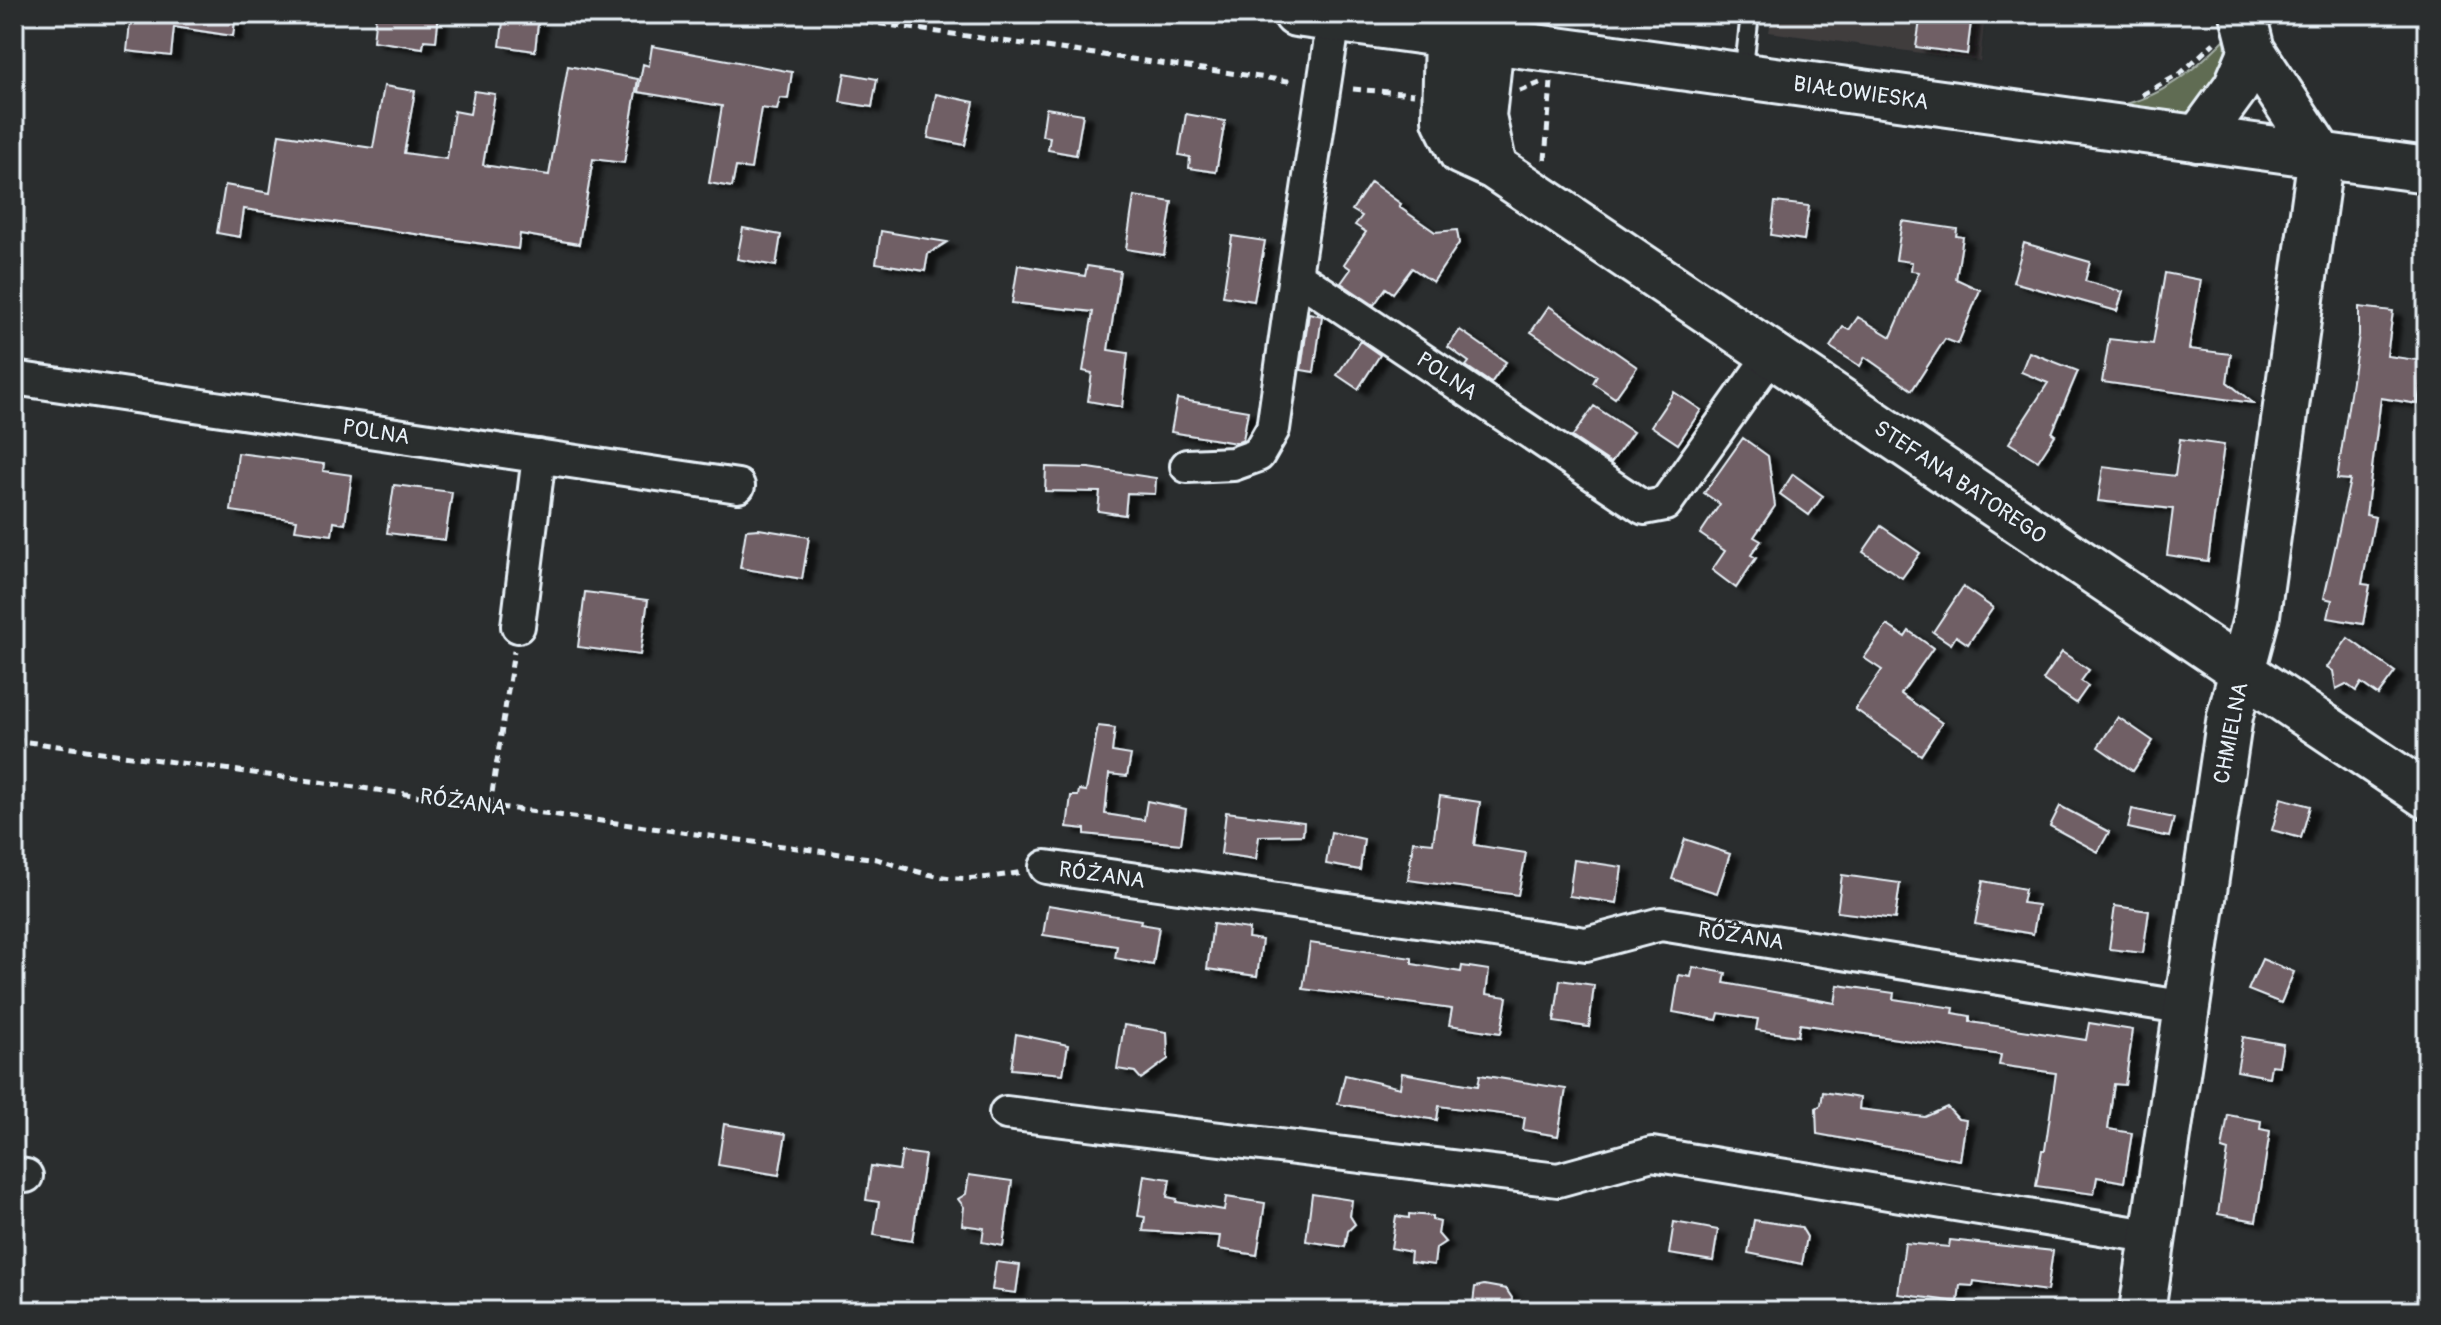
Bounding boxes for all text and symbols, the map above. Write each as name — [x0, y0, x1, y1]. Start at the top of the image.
street label: BIAŁOWIESKA — [1792, 70, 1930, 116]
street label: POLNA — [1411, 345, 1483, 407]
street label: POLNA — [340, 413, 412, 451]
street label: STEFANA BATOREGO — [1869, 414, 2052, 550]
street label: CHMIELNA — [2207, 680, 2255, 786]
street label: RÓŻANA — [418, 782, 508, 822]
street label: RÓŻANA — [1057, 855, 1147, 895]
street label: RÓŻANA — [1696, 915, 1786, 957]

